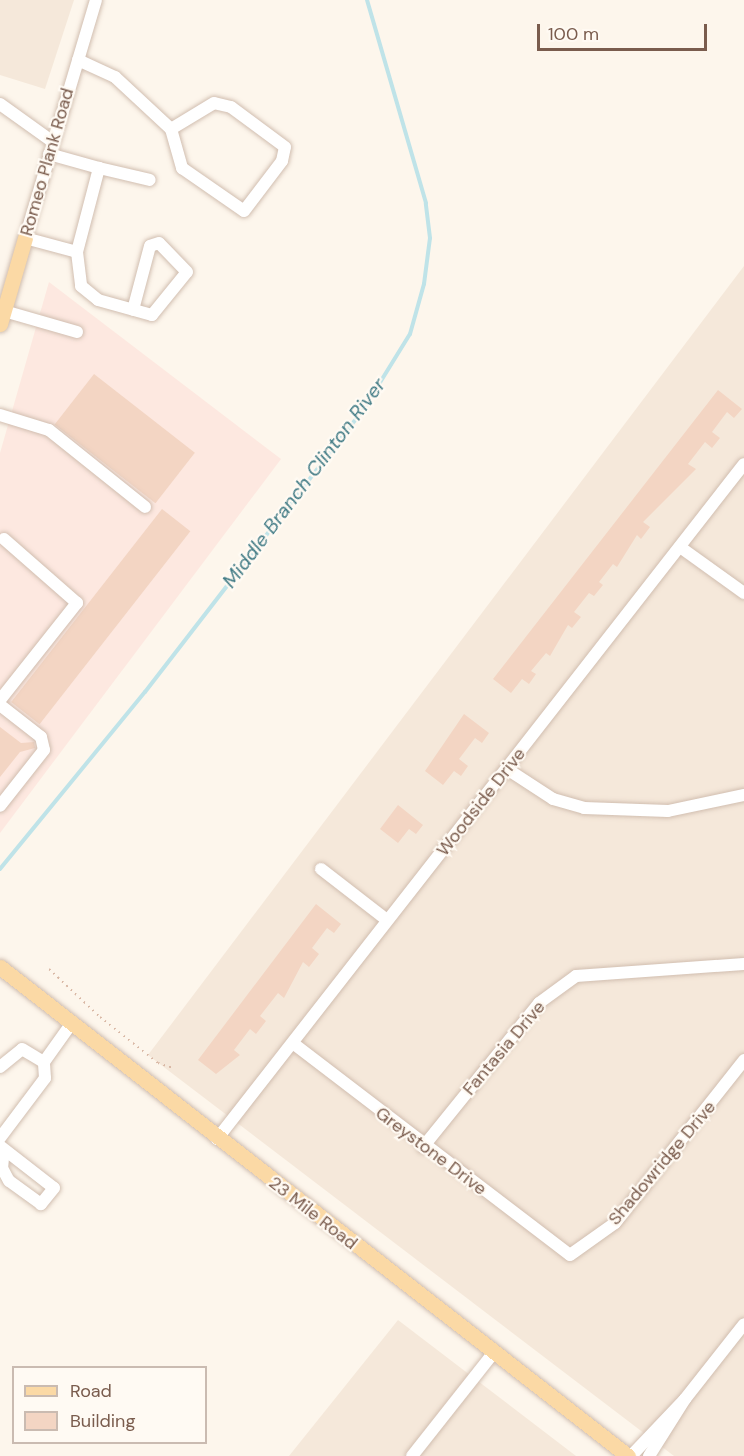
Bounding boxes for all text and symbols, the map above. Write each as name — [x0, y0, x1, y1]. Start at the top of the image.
scale bar — [540, 12, 710, 50]
text: 100 m — [548, 22, 599, 46]
street label: Romeo Plank Road — [16, 86, 78, 238]
water label: Middle Branch Clinton River — [217, 373, 391, 593]
street label: Woodside Drive — [432, 744, 530, 860]
street label: Fantasia Drive — [458, 996, 550, 1100]
street label: Shadowridge Drive — [604, 1096, 720, 1230]
street label: Greystone Drive — [371, 1102, 491, 1200]
street label: 23 Mile Road — [265, 1172, 361, 1254]
legend — [12, 1366, 207, 1444]
text: Road — [70, 1379, 112, 1403]
text: Building — [70, 1409, 135, 1433]

